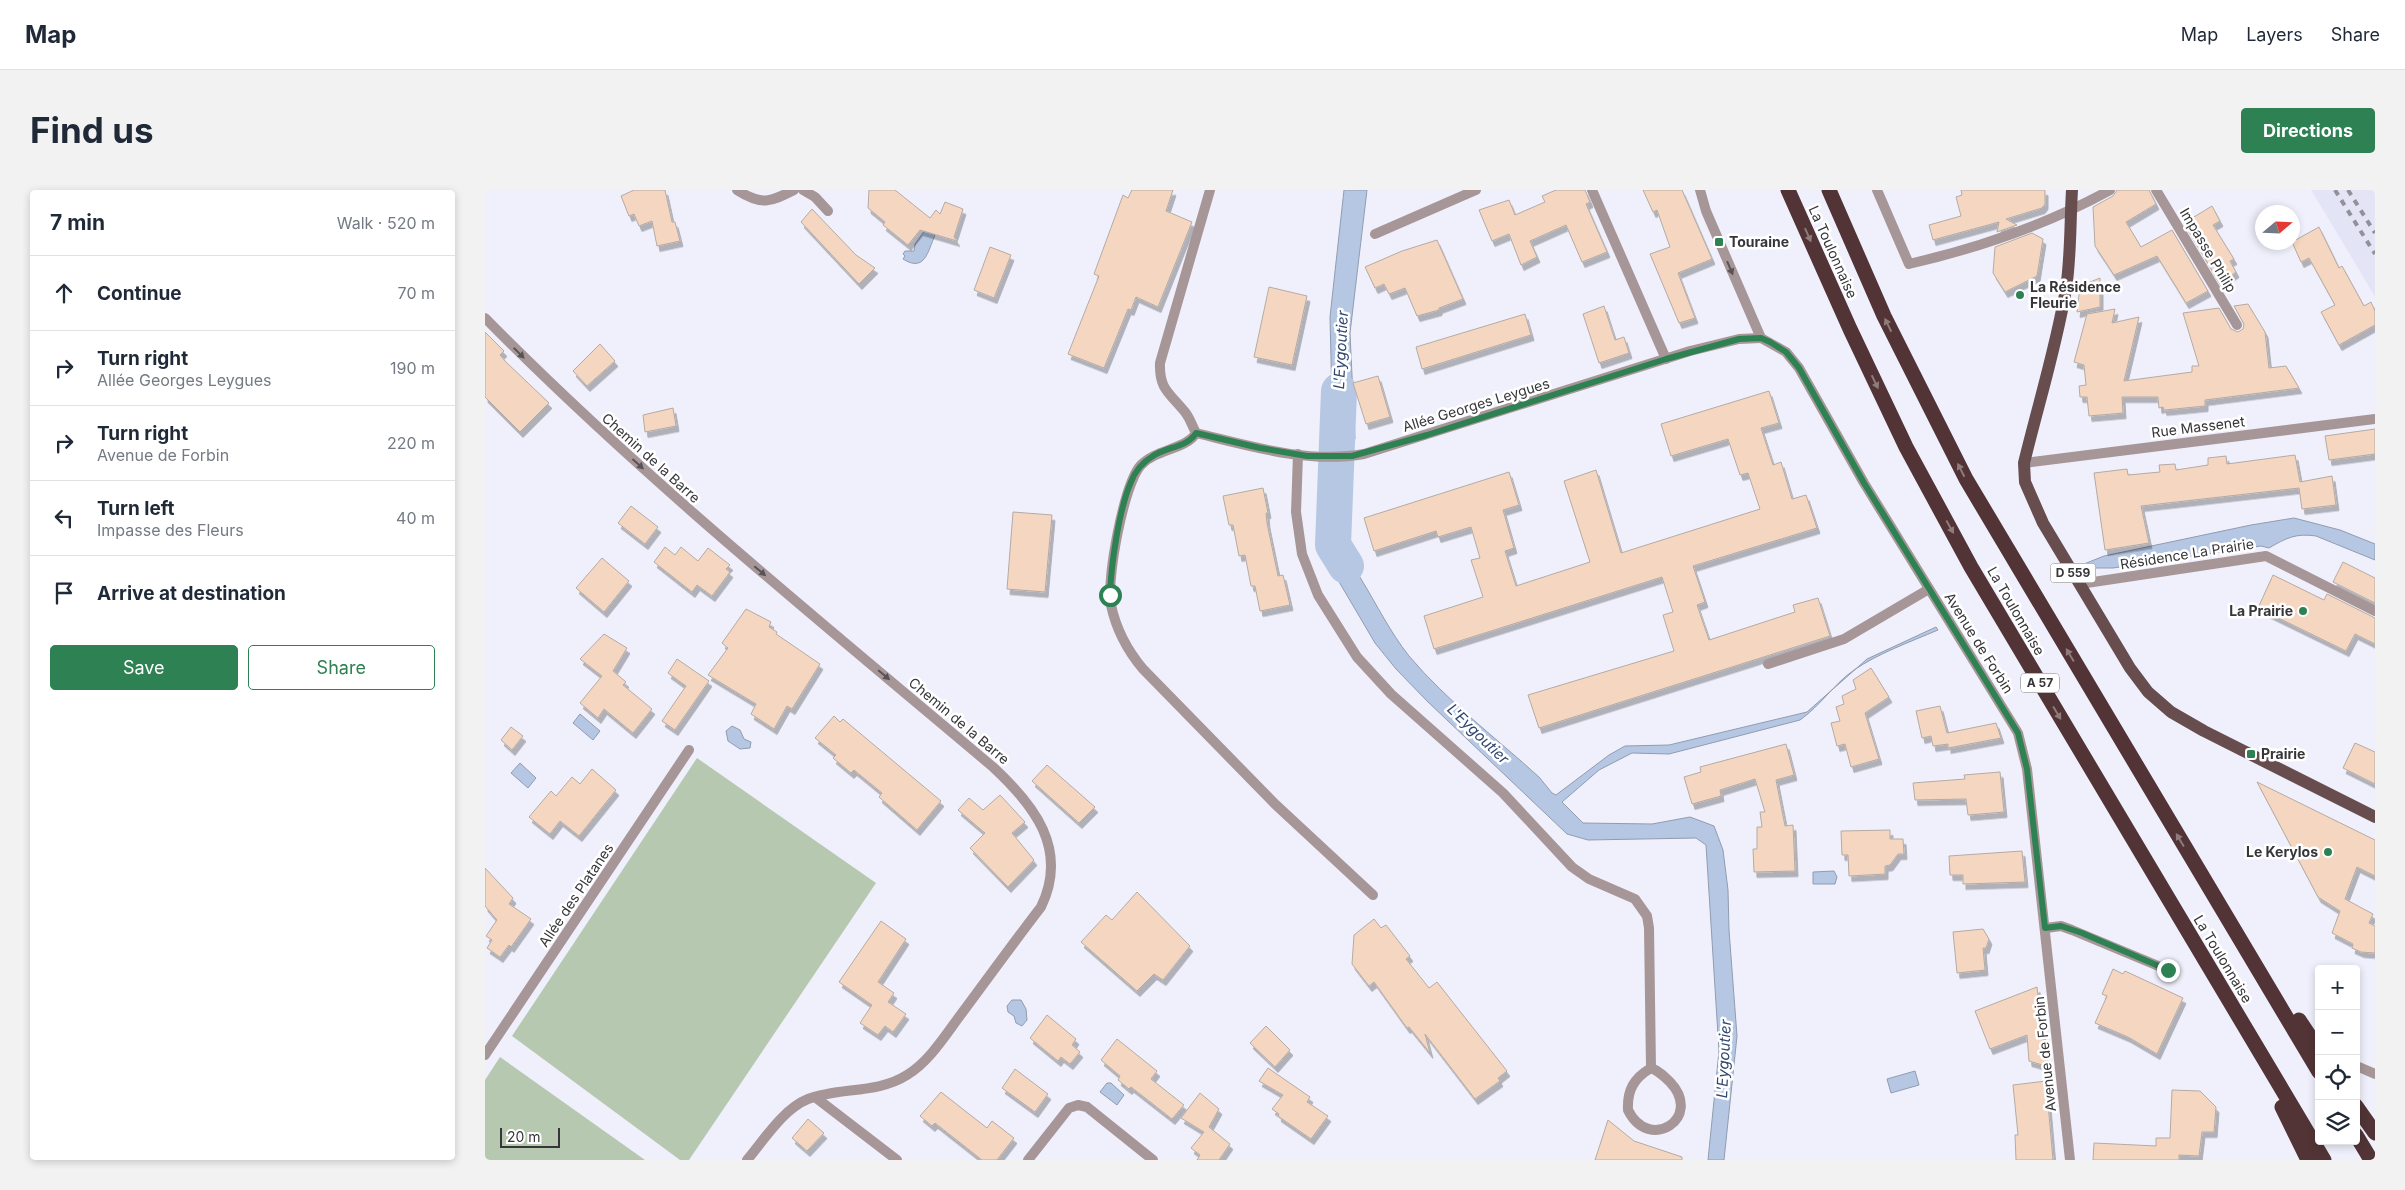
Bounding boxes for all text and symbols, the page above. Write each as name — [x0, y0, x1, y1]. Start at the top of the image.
text: Map — [25, 20, 76, 49]
text: Map — [2181, 24, 2218, 45]
text: Layers — [2246, 24, 2303, 45]
text: Share — [2331, 24, 2380, 45]
button: Directions — [2241, 108, 2375, 153]
text: Find us — [30, 109, 154, 151]
street label: La Toulonnaise — [1805, 203, 1861, 301]
street label: Impasse Philip — [2177, 204, 2240, 295]
north arrow — [2255, 205, 2300, 250]
text: 7 min — [50, 210, 105, 235]
text: Walk · 520 m — [337, 213, 435, 233]
one-way arrow — [1804, 228, 1812, 242]
place label: Touraine — [1729, 233, 1789, 250]
marker: Touraine — [1713, 236, 1725, 248]
one-way arrow — [1726, 261, 1734, 276]
place label: La Résidence Fleurie — [2030, 278, 2121, 311]
icon: ahead — [50, 279, 78, 307]
text: Continue — [97, 282, 182, 305]
text: 70 m — [398, 283, 435, 303]
marker: La Résidence Fleurie — [2014, 289, 2026, 301]
water label: L'Eygoutier — [1329, 310, 1352, 390]
one-way arrow — [1884, 317, 1892, 332]
one-way arrow — [513, 346, 525, 358]
text: Turn right — [97, 347, 188, 370]
icon: right — [50, 354, 78, 382]
text: 190 m — [390, 358, 435, 378]
text: Allée Georges Leygues — [97, 370, 271, 390]
street label: Allée Georges Leygues — [1400, 374, 1551, 435]
one-way arrow — [1871, 375, 1879, 389]
street label: Chemin de la Barre — [599, 409, 704, 506]
street label: Rue Massenet — [2150, 412, 2246, 441]
text: Turn right — [97, 422, 188, 445]
icon: right — [50, 429, 78, 457]
text: 220 m — [387, 433, 435, 453]
text: Avenue de Forbin — [97, 445, 229, 465]
one-way arrow — [631, 458, 643, 470]
one-way arrow — [1957, 462, 1965, 477]
text: Turn left — [97, 497, 175, 520]
icon: left — [50, 504, 78, 532]
text: 40 m — [396, 508, 435, 528]
text: Impasse des Fleurs — [97, 520, 244, 540]
one-way arrow — [1945, 520, 1954, 533]
street label: Résidence La Prairie — [2119, 535, 2255, 572]
street label: La Toulonnaise — [1984, 563, 2049, 658]
road number: D 559 — [2051, 563, 2095, 582]
one-way arrow — [753, 565, 766, 576]
icon: arrive — [50, 579, 78, 607]
text: Arrive at destination — [97, 582, 286, 605]
route start — [1099, 584, 1122, 607]
street label: Avenue de Forbin — [1942, 589, 2017, 696]
place label: La Prairie — [2229, 602, 2293, 619]
marker: La Prairie — [2297, 605, 2309, 617]
button: Save — [50, 645, 238, 690]
button: Share — [248, 645, 435, 690]
one-way arrow — [2065, 649, 2074, 662]
one-way arrow — [878, 670, 891, 681]
road number: A 57 — [2021, 673, 2059, 692]
street label: Chemin de la Barre — [906, 674, 1013, 768]
water label: L'Eygoutier — [1443, 699, 1513, 768]
one-way arrow — [2053, 706, 2062, 719]
place label: Prairie — [2261, 745, 2305, 762]
marker: Prairie — [2245, 748, 2257, 760]
one-way arrow — [2176, 832, 2184, 847]
street label: Allée des Platanes — [535, 840, 617, 950]
place label: Le Kerylos — [2246, 843, 2318, 860]
marker: Le Kerylos — [2322, 846, 2334, 858]
street label: La Toulonnaise — [2191, 912, 2256, 1006]
route end — [2157, 959, 2180, 982]
map controls — [2315, 965, 2360, 1145]
button: + — [2315, 965, 2360, 1010]
street label: Avenue de Forbin — [2030, 996, 2059, 1112]
button: − — [2315, 1010, 2360, 1055]
water label: L'Eygoutier — [1712, 1019, 1735, 1099]
button: locate — [2315, 1055, 2360, 1100]
button: layers — [2315, 1100, 2360, 1145]
scale bar — [500, 1125, 560, 1148]
text: 20 m — [507, 1128, 541, 1145]

